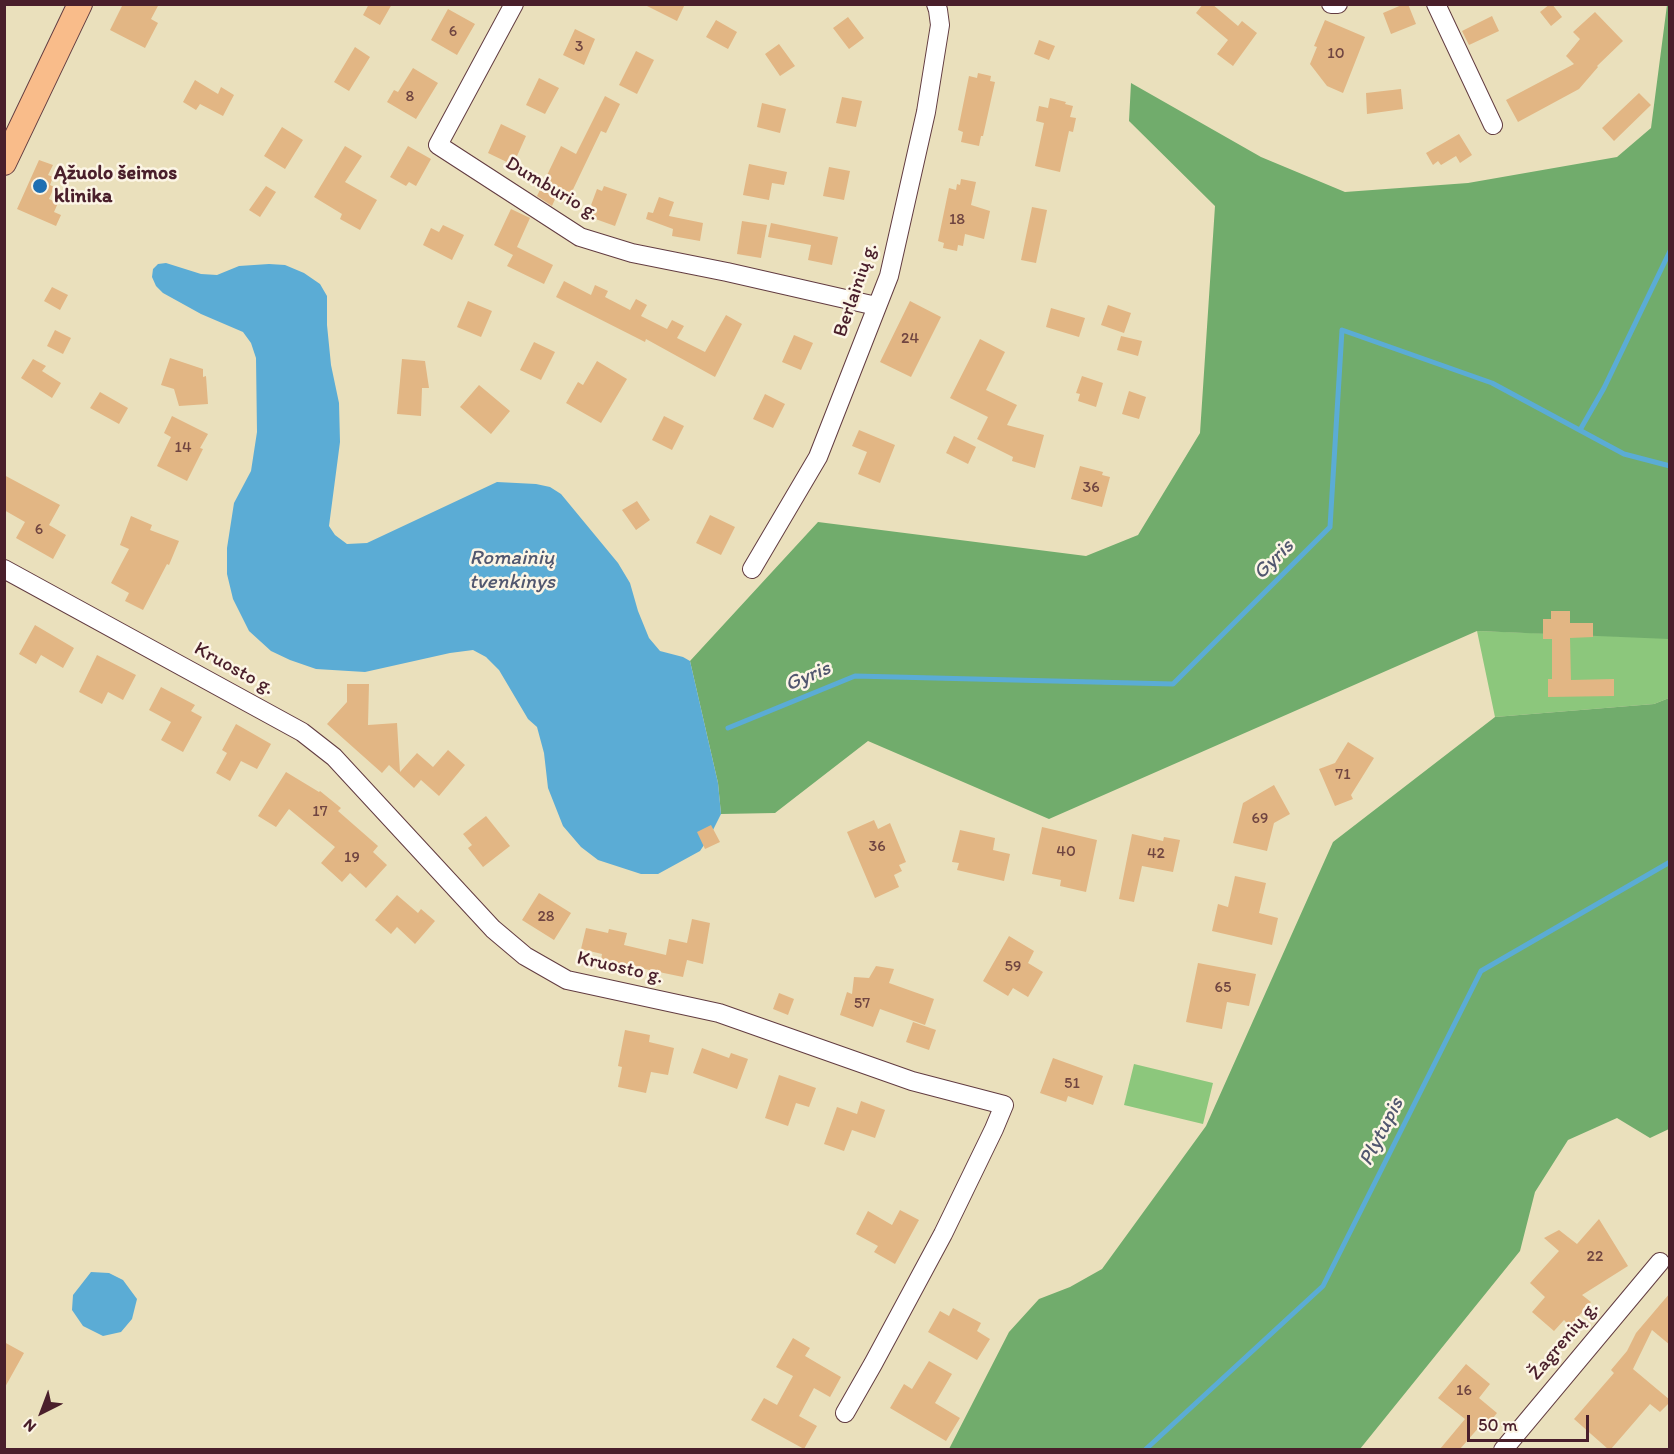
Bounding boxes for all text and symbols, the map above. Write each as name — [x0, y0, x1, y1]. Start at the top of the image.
house number: 6 — [449, 22, 457, 42]
house number: 3 — [575, 37, 583, 57]
house number: 10 — [1327, 44, 1345, 64]
house number: 8 — [406, 87, 414, 107]
street label: Dumburio g. — [501, 152, 603, 226]
place label: Ąžuolo šeimos klinika — [54, 162, 177, 209]
marker: Ąžuolo šeimos klinika — [31, 177, 49, 195]
house number: 18 — [949, 210, 965, 230]
street label: Berlainių g. — [829, 240, 883, 340]
house number: 24 — [901, 329, 919, 349]
house number: 14 — [174, 438, 192, 458]
house number: 36 — [1082, 478, 1100, 498]
house number: 6 — [35, 520, 43, 540]
water label: Gyris — [1248, 534, 1300, 586]
water label: Romainių tvenkinys — [469, 546, 555, 596]
street label: Kruosto g. — [190, 637, 278, 701]
water label: Gyris — [781, 656, 835, 698]
house number: 71 — [1335, 765, 1351, 785]
house number: 17 — [312, 802, 328, 822]
house number: 69 — [1252, 809, 1268, 829]
house number: 36 — [868, 837, 886, 857]
house number: 40 — [1056, 842, 1076, 862]
house number: 42 — [1147, 844, 1165, 864]
house number: 19 — [344, 848, 360, 868]
house number: 28 — [537, 907, 555, 927]
street label: Kruosto g. — [574, 946, 666, 990]
house number: 59 — [1005, 957, 1021, 977]
house number: 65 — [1215, 978, 1231, 998]
house number: 57 — [854, 994, 870, 1014]
house number: 51 — [1064, 1074, 1080, 1094]
water label: Plytupis — [1354, 1094, 1410, 1170]
house number: 22 — [1587, 1247, 1603, 1267]
street label: Žagrenių g. — [1524, 1296, 1604, 1386]
house number: 16 — [1456, 1381, 1472, 1401]
north arrow — [12, 1382, 72, 1442]
scale bar — [1470, 1403, 1592, 1441]
text: 50 m — [1478, 1414, 1518, 1436]
text: N — [19, 1415, 40, 1436]

